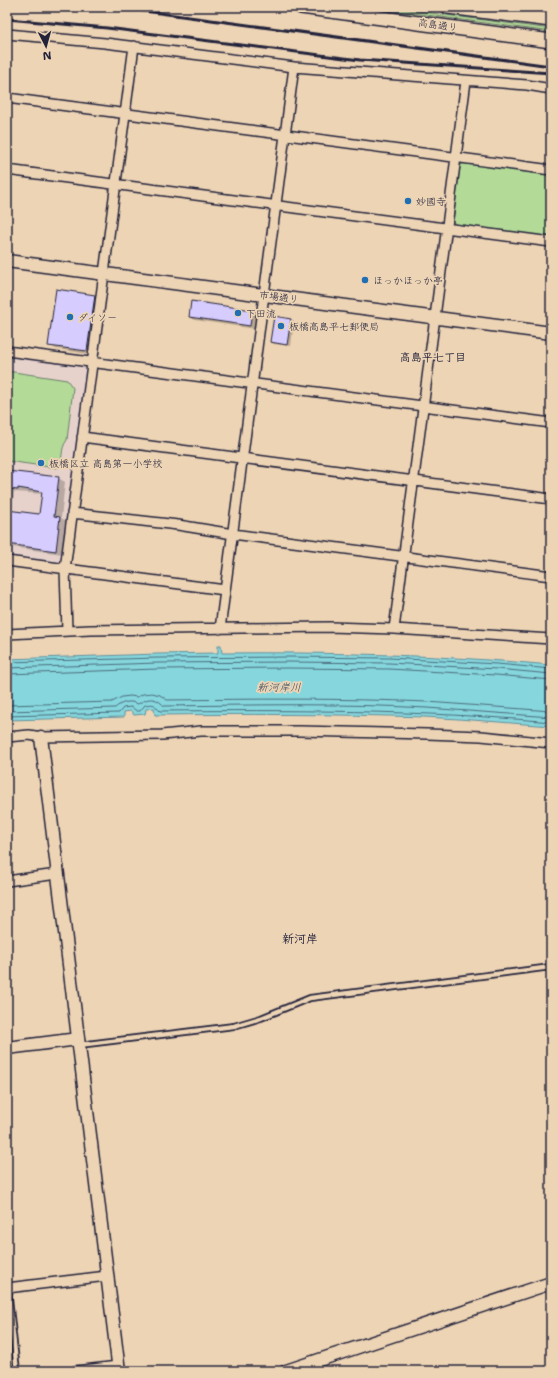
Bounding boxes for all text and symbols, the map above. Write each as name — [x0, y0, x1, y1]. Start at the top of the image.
street label: 高島通り — [417, 16, 459, 34]
north arrow — [26, 26, 66, 66]
text: N — [42, 48, 52, 63]
place label: 妙國寺 — [416, 195, 446, 208]
marker: 妙國寺 — [403, 196, 413, 206]
place label: ほっかほっか亭 — [373, 274, 443, 287]
marker: ほっかほっか亭 — [360, 275, 370, 285]
street label: 市場通り — [258, 288, 300, 306]
place label: 下田流 — [246, 307, 276, 320]
marker: 下田流 — [233, 308, 243, 318]
place label: ダイソー — [78, 311, 117, 324]
marker: ダイソー — [65, 312, 75, 322]
place label: 板橋高島平七郵便局 — [289, 320, 379, 333]
marker: 板橋高島平七郵便局 — [276, 321, 286, 331]
district label: 高島平七丁目 — [400, 350, 466, 365]
place label: 板橋区立 高島第一小学校 — [49, 457, 162, 470]
marker: 板橋区立 高島第一小学校 — [36, 458, 46, 468]
water label: 新河岸川 — [257, 680, 301, 695]
district label: 新河岸 — [282, 931, 318, 947]

